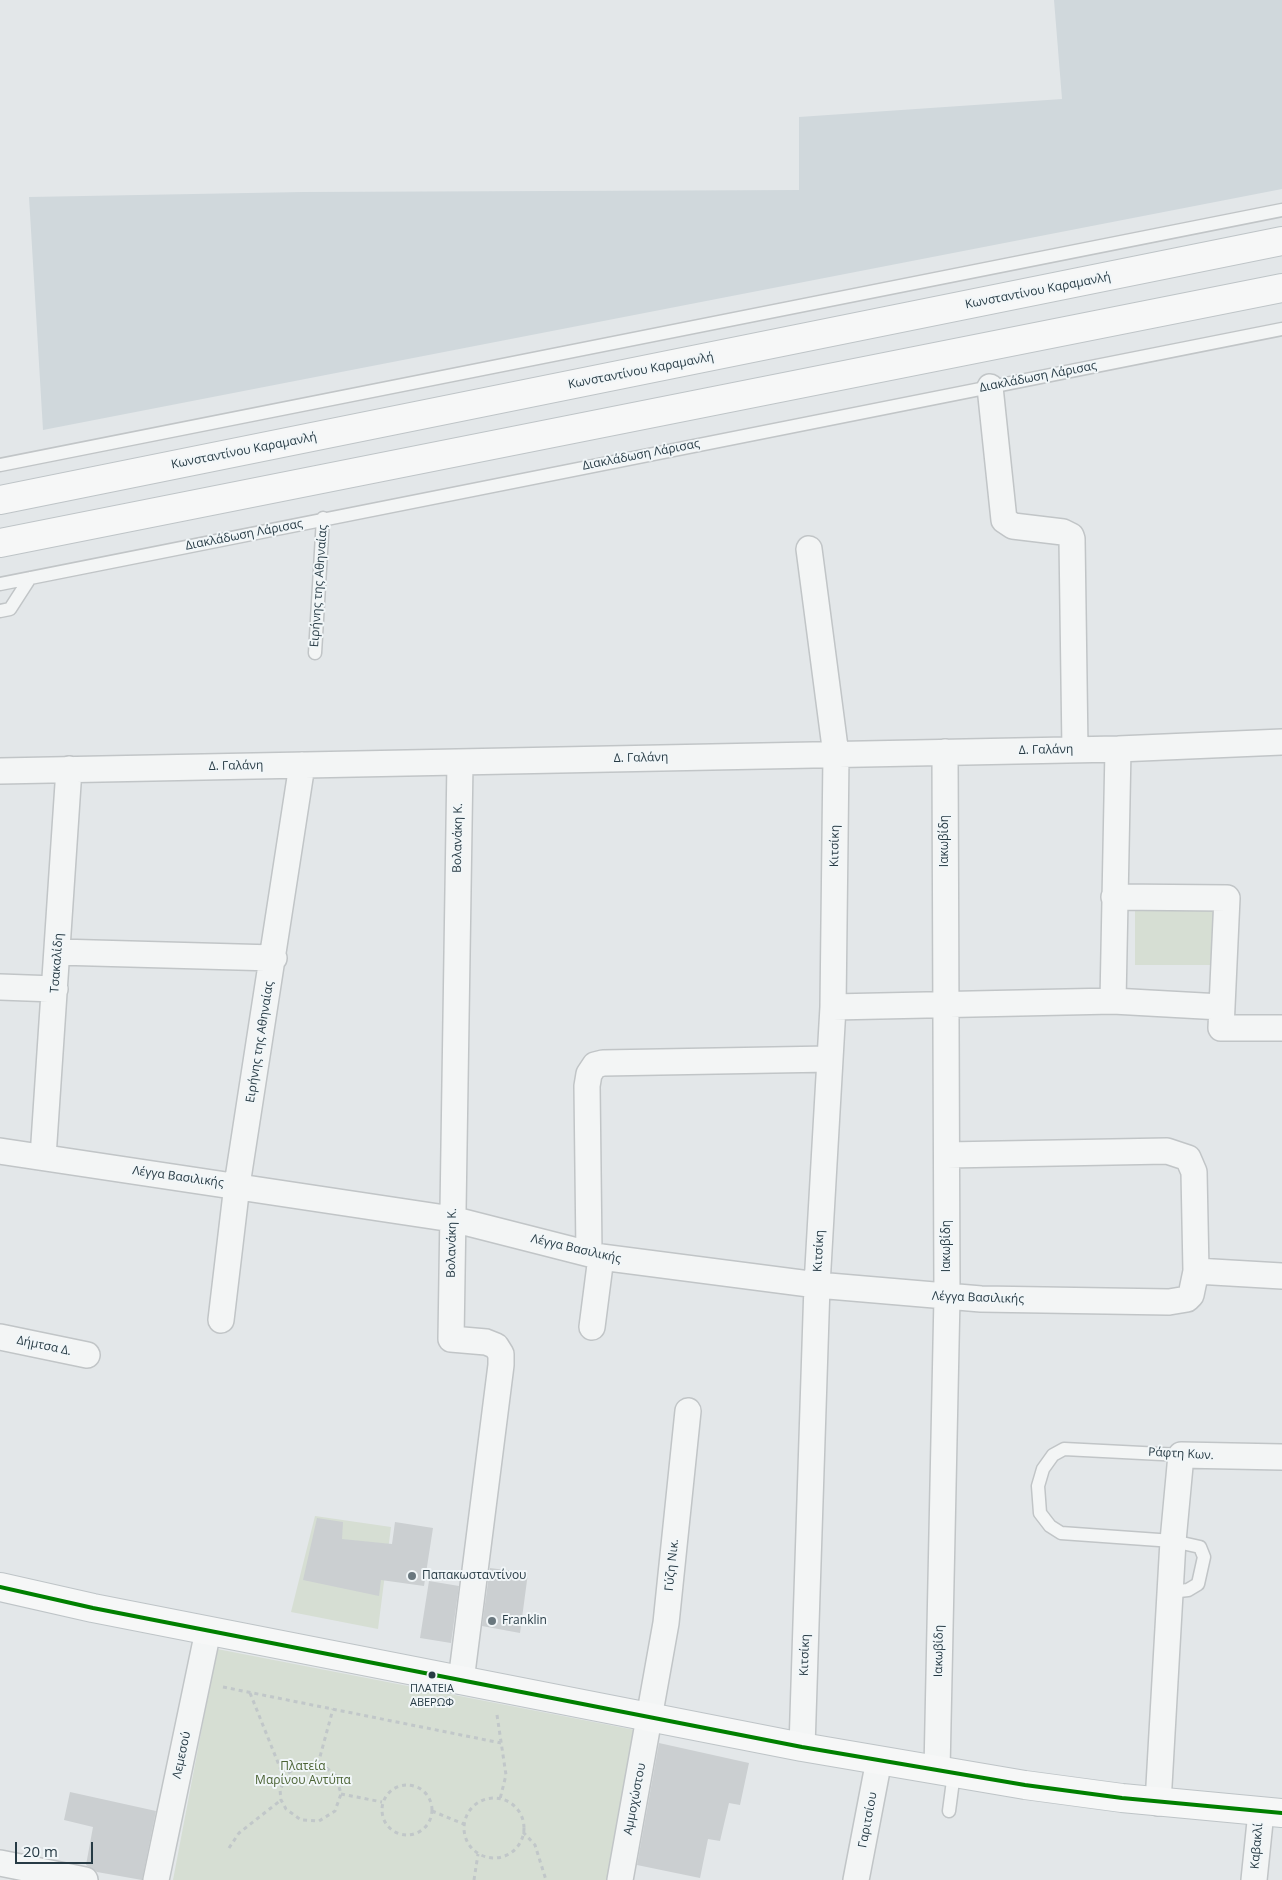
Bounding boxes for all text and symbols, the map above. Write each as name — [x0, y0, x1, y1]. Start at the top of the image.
street label: Κωνσταντίνου Καραμανλή — [964, 270, 1112, 312]
street label: Κωνσταντίνου Καραμανλή — [567, 350, 715, 392]
street label: Διακλάδωση Λάρισας — [978, 359, 1098, 395]
street label: Κωνσταντίνου Καραμανλή — [170, 430, 318, 472]
street label: Διακλάδωση Λάρισας — [581, 437, 701, 473]
street label: Διακλάδωση Λάρισας — [184, 517, 304, 553]
street label: Ειρήνης της Αθηναίας — [308, 524, 330, 648]
street label: Δ. Γαλάνη — [1019, 742, 1073, 758]
street label: Δ. Γαλάνη — [614, 750, 668, 766]
street label: Δ. Γαλάνη — [209, 758, 263, 774]
street label: Βολανάκη Κ. — [450, 803, 466, 873]
street label: Ιακωβίδη — [938, 815, 952, 867]
street label: Κιτσίκη — [827, 825, 843, 867]
street label: Τσακαλίδη — [48, 933, 66, 993]
street label: Ειρήνης της Αθηναίας — [243, 980, 277, 1104]
street label: Λέγγα Βασιλικής — [131, 1163, 225, 1191]
street label: Βολανάκη Κ. — [444, 1208, 460, 1278]
street label: Ιακωβίδη — [940, 1220, 954, 1272]
street label: Κιτσίκη — [811, 1230, 827, 1272]
street label: Λέγγα Βασιλικής — [529, 1232, 623, 1266]
street label: Λέγγα Βασιλικής — [932, 1289, 1024, 1307]
street label: Δήμτσα Δ. — [15, 1333, 73, 1359]
street label: Ράφτη Κων. — [1148, 1445, 1214, 1463]
street label: Γύζη Νικ. — [662, 1538, 682, 1592]
place label: Παπακωσταντίνου — [422, 1569, 526, 1583]
marker: Παπακωσταντίνου — [406, 1570, 418, 1582]
place label: Franklin — [502, 1614, 547, 1628]
marker: Franklin — [486, 1615, 498, 1627]
street label: Ιακωβίδη — [931, 1625, 947, 1677]
street label: Κιτσίκη — [797, 1634, 813, 1676]
marker: ΠΛΑΤΕΙΑ ΑΒΕΡΩΦ — [427, 1670, 437, 1680]
place label: ΠΛΑΤΕΙΑ ΑΒΕΡΩΦ — [410, 1682, 454, 1708]
street label: Λεμεσού — [170, 1730, 194, 1780]
park label: Πλατεία Μαρίνου Αντύπα — [255, 1760, 351, 1788]
street label: Αμμοχώστου — [621, 1762, 649, 1836]
street label: Γαριτσίου — [856, 1791, 880, 1849]
street label: Καβακλί — [1248, 1822, 1266, 1870]
scale bar — [18, 1832, 95, 1864]
text: 20 m — [23, 1841, 58, 1861]

